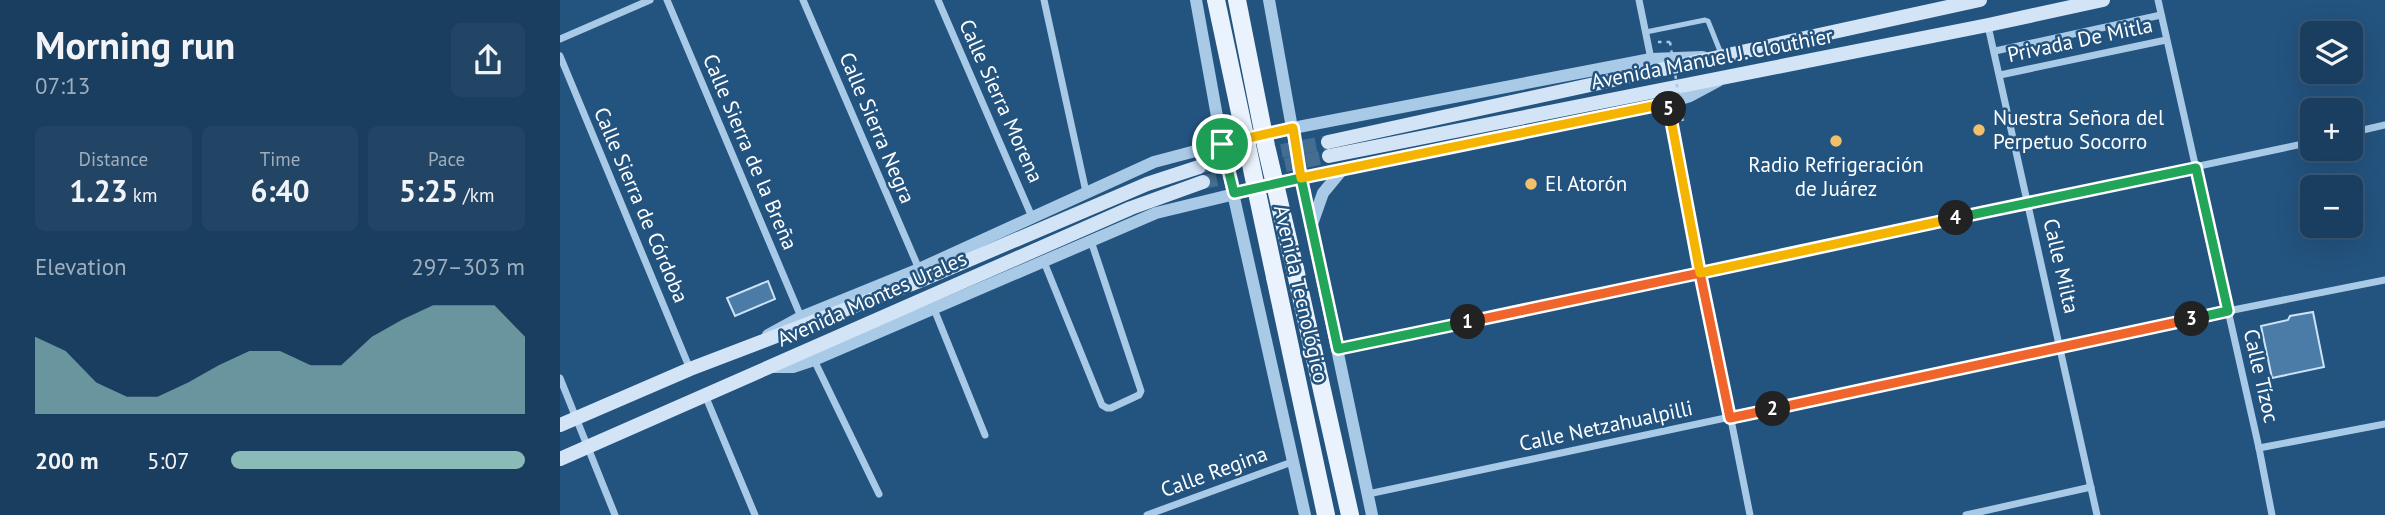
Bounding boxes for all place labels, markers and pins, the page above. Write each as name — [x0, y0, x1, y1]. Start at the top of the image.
pin: 5 — [1652, 92, 1686, 126]
place label: Nuestra Señora del Perpetuo Socorro — [1993, 104, 2164, 155]
pin — [1192, 114, 1252, 174]
marker: Nuestra Señora del Perpetuo Socorro — [1971, 122, 1987, 138]
marker: Radio Refrigeración de Juárez — [1828, 133, 1844, 149]
place label: Radio Refrigeración de Juárez — [1748, 151, 1924, 202]
place label: El Atorón — [1545, 170, 1627, 197]
marker: El Atorón — [1523, 176, 1539, 192]
pin: 4 — [1938, 200, 1974, 235]
pin: 3 — [2174, 302, 2210, 336]
pin: 1 — [1450, 304, 1486, 340]
pin: 2 — [1756, 392, 1790, 426]

